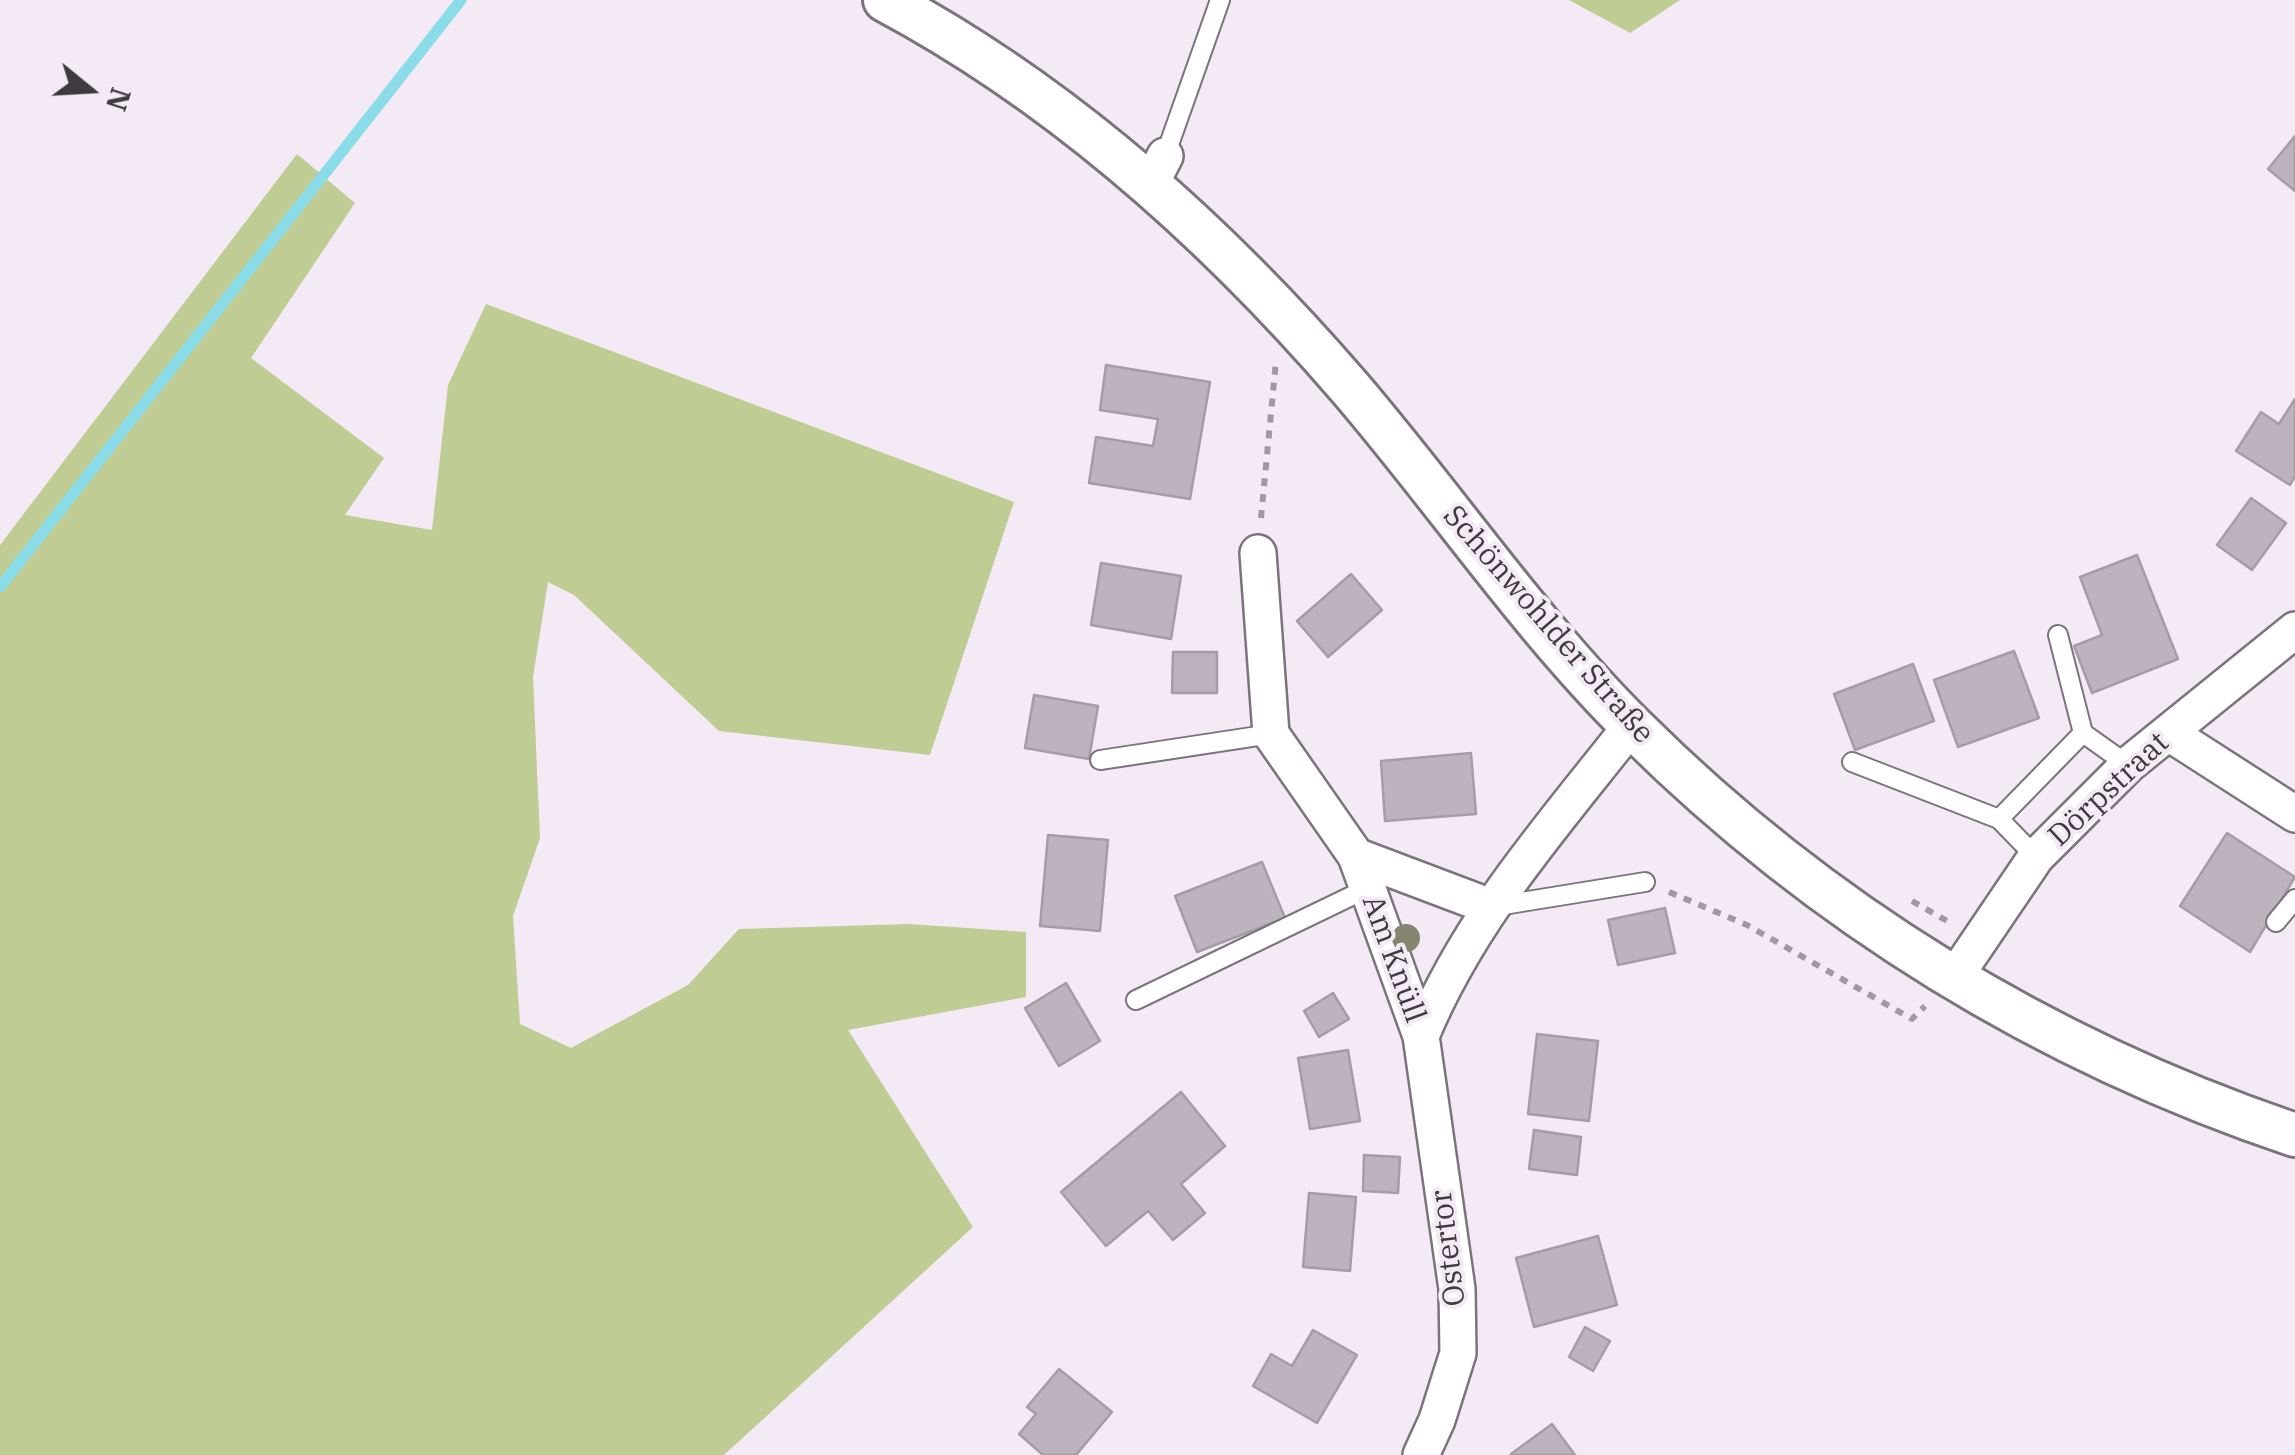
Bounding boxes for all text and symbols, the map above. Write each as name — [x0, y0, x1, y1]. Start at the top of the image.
north arrow — [40, 40, 140, 140]
text: N — [98, 83, 140, 116]
street label: Schönwohlder Straße — [1435, 499, 1661, 751]
street label: Dörpstraat — [2041, 725, 2177, 855]
street label: Am Knüll — [1353, 890, 1433, 1028]
street label: Ostertor — [1424, 1188, 1474, 1308]

